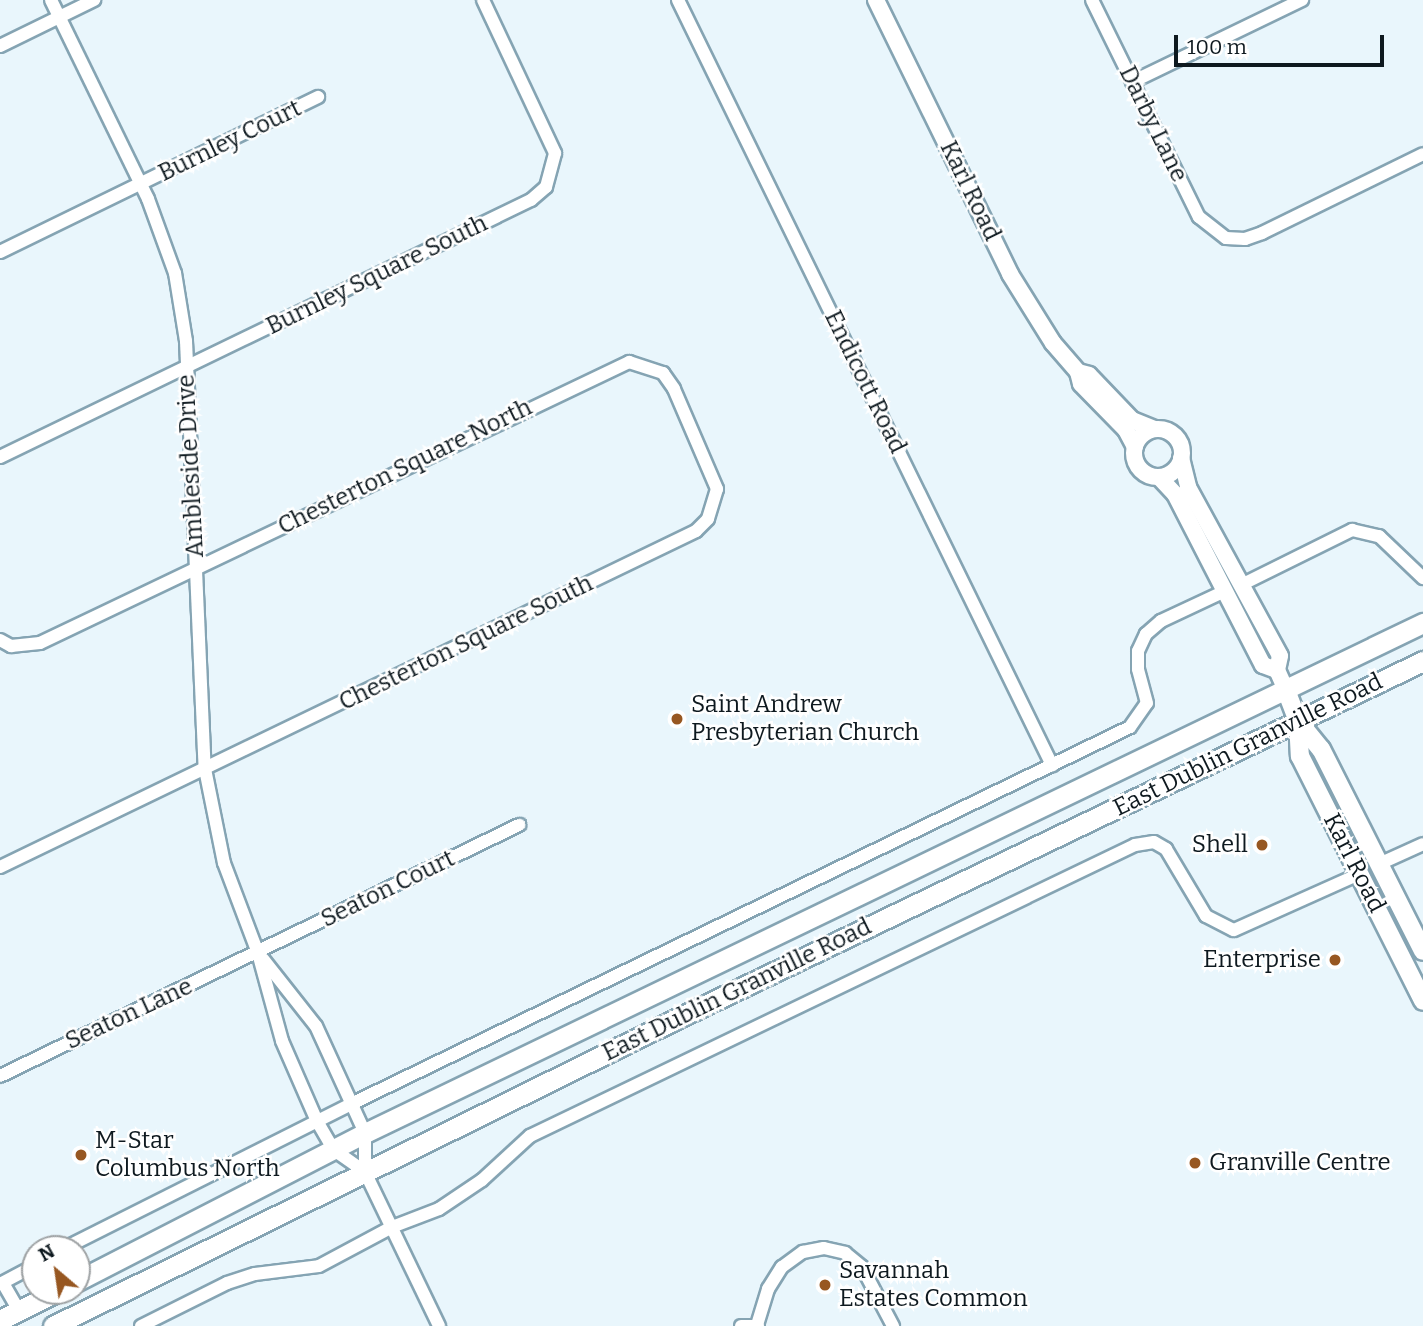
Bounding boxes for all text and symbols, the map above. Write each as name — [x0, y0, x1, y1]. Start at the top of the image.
scale bar — [1178, 21, 1388, 65]
text: 100 m — [1187, 34, 1247, 60]
street label: Darby Lane — [1113, 61, 1193, 187]
street label: Burnley Court — [154, 94, 306, 188]
street label: Karl Road — [934, 136, 1006, 246]
street label: Burnley Square South — [262, 209, 492, 341]
street label: Endicott Road — [818, 306, 912, 458]
street label: Ambleside Drive — [172, 374, 210, 558]
street label: Chesterton Square North — [273, 393, 537, 541]
street label: Chesterton Square South — [334, 569, 598, 717]
street label: East Dublin Granville Road — [1109, 667, 1387, 823]
place label: Saint Andrew Presbyterian Church — [691, 691, 919, 747]
marker: Saint Andrew Presbyterian Church — [669, 711, 685, 727]
street label: Karl Road — [1317, 809, 1391, 917]
place label: Shell — [1192, 831, 1248, 859]
marker: Shell — [1254, 837, 1270, 853]
street label: Seaton Court — [316, 844, 460, 934]
street label: East Dublin Granville Road — [598, 912, 876, 1068]
place label: Enterprise — [1203, 946, 1321, 974]
marker: Enterprise — [1327, 952, 1343, 968]
street label: Seaton Lane — [61, 972, 197, 1056]
place label: M-Star Columbus North — [95, 1127, 280, 1183]
marker: M-Star Columbus North — [73, 1147, 89, 1163]
place label: Granville Centre — [1209, 1149, 1391, 1177]
marker: Granville Centre — [1187, 1155, 1203, 1171]
north arrow — [21, 1235, 91, 1305]
text: N — [35, 1239, 59, 1267]
place label: Savannah Estates Common — [839, 1257, 1028, 1313]
marker: Savannah Estates Common — [817, 1277, 833, 1293]

